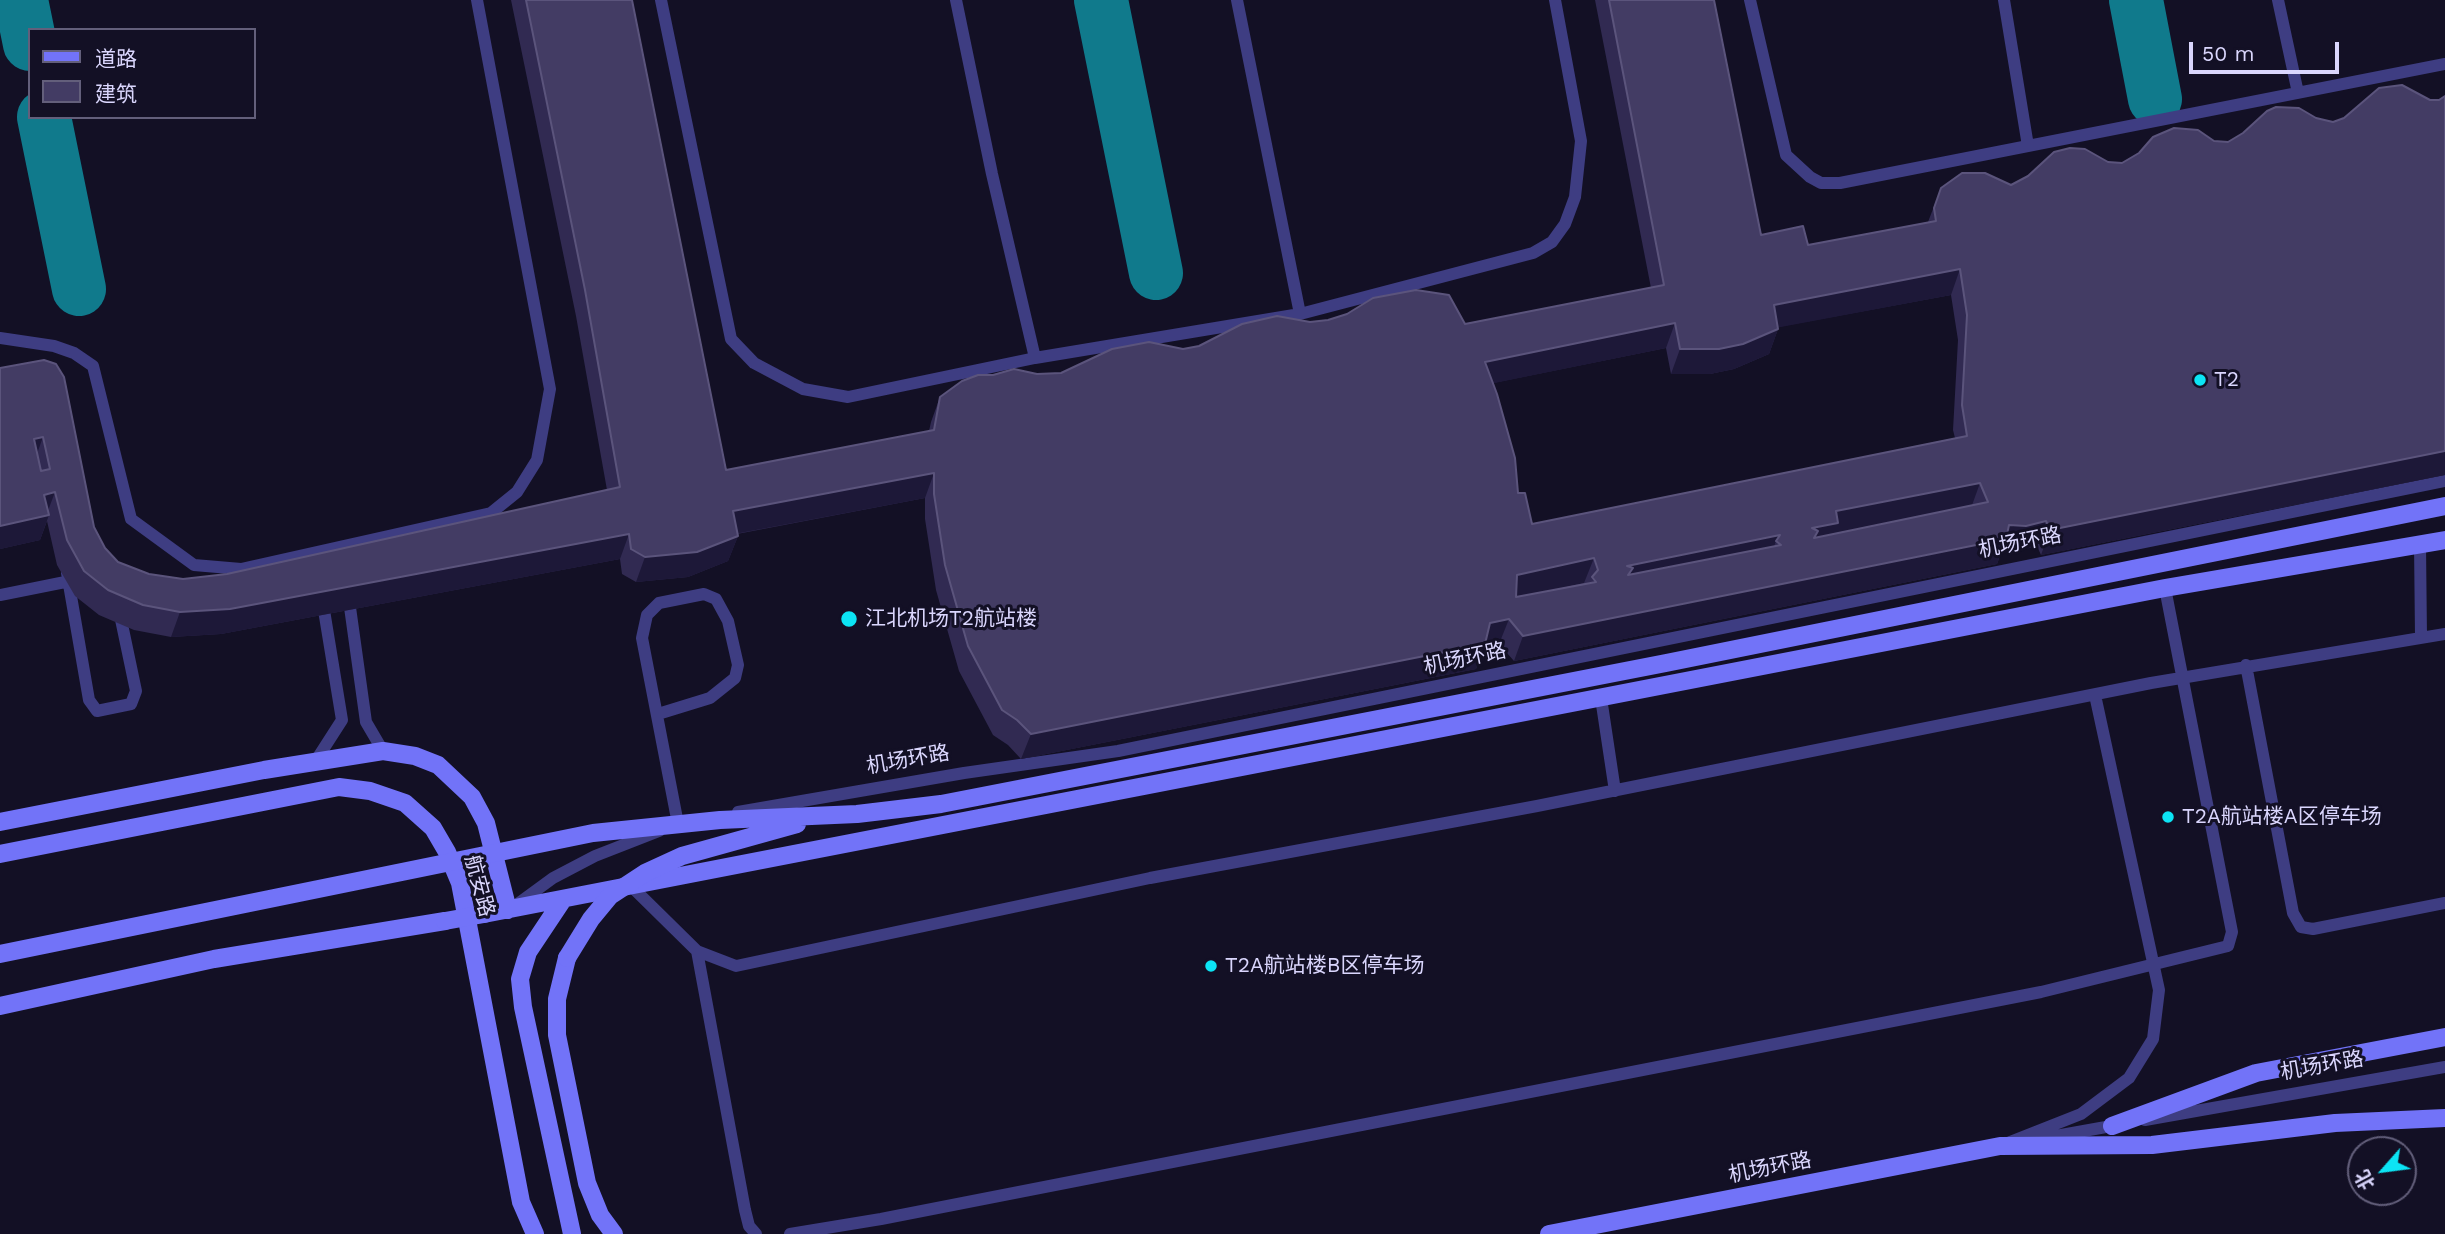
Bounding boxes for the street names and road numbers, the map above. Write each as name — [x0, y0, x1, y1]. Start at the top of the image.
street label: 机场环路 — [1976, 523, 2064, 563]
street label: 机场环路 — [1421, 638, 1509, 680]
street label: 机场环路 — [864, 740, 952, 780]
street label: 航安路 — [459, 852, 499, 920]
street label: 机场环路 — [2278, 1046, 2366, 1086]
street label: 机场环路 — [1726, 1148, 1814, 1188]

